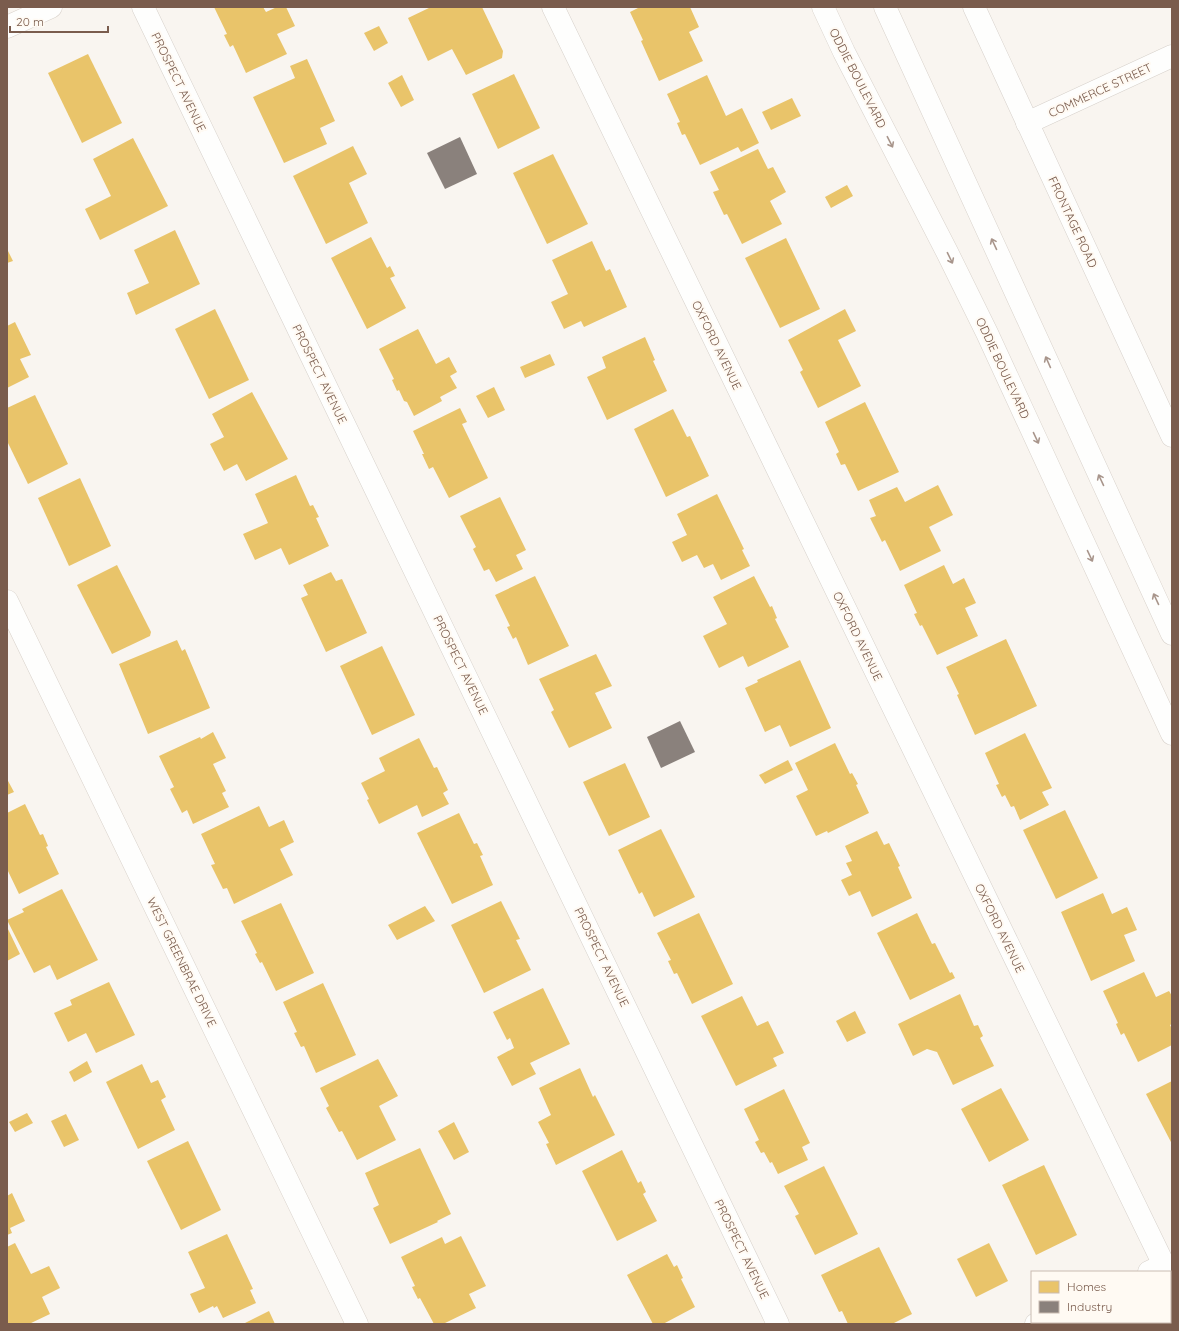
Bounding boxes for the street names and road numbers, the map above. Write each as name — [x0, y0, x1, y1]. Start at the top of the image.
street label: ODDIE BOULEVARD — [826, 25, 890, 131]
street label: PROSPECT AVENUE — [148, 30, 210, 134]
street label: COMMERCE STREET — [1046, 59, 1154, 121]
street label: FRONTAGE ROAD — [1045, 174, 1101, 270]
street label: OXFORD AVENUE — [689, 298, 745, 392]
street label: ODDIE BOULEVARD — [973, 315, 1033, 421]
street label: PROSPECT AVENUE — [289, 322, 351, 426]
street label: OXFORD AVENUE — [830, 589, 886, 683]
street label: PROSPECT AVENUE — [430, 613, 492, 717]
street label: OXFORD AVENUE — [972, 881, 1028, 975]
street label: WEST GREENBRAE DRIVE — [144, 895, 220, 1030]
street label: PROSPECT AVENUE — [571, 905, 633, 1009]
street label: PROSPECT AVENUE — [711, 1197, 773, 1301]

